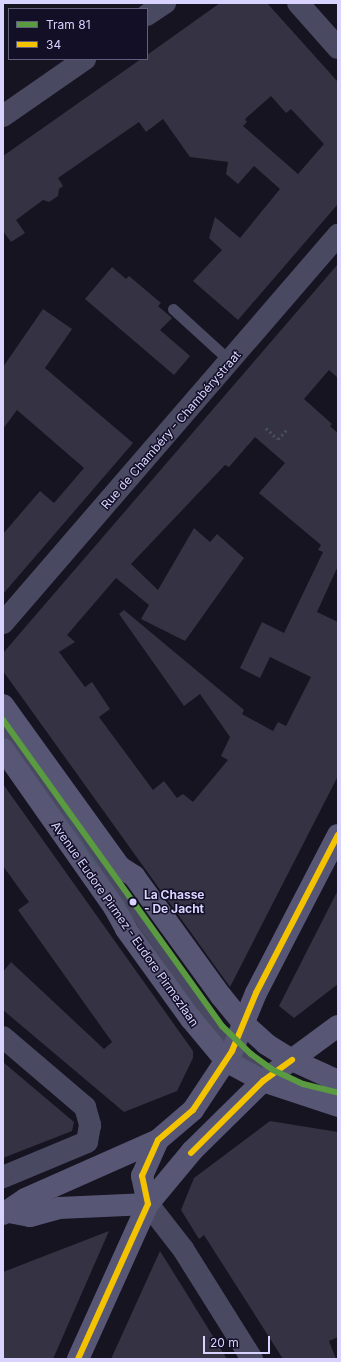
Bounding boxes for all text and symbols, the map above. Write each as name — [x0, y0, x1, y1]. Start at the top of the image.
legend — [8, 8, 148, 60]
text: Tram 81 — [46, 17, 91, 32]
text: 34 — [46, 37, 61, 52]
street label: Rue de Chambéry - Chambérystraat — [98, 348, 244, 512]
street label: Avenue Eudore Pirmez - Eudore Pirmezlaan — [48, 819, 202, 1029]
place label: La Chasse - De Jacht — [144, 888, 204, 916]
marker: La Chasse - De Jacht — [126, 895, 140, 909]
scale bar — [205, 1328, 272, 1354]
text: 20 m — [210, 1335, 239, 1350]

